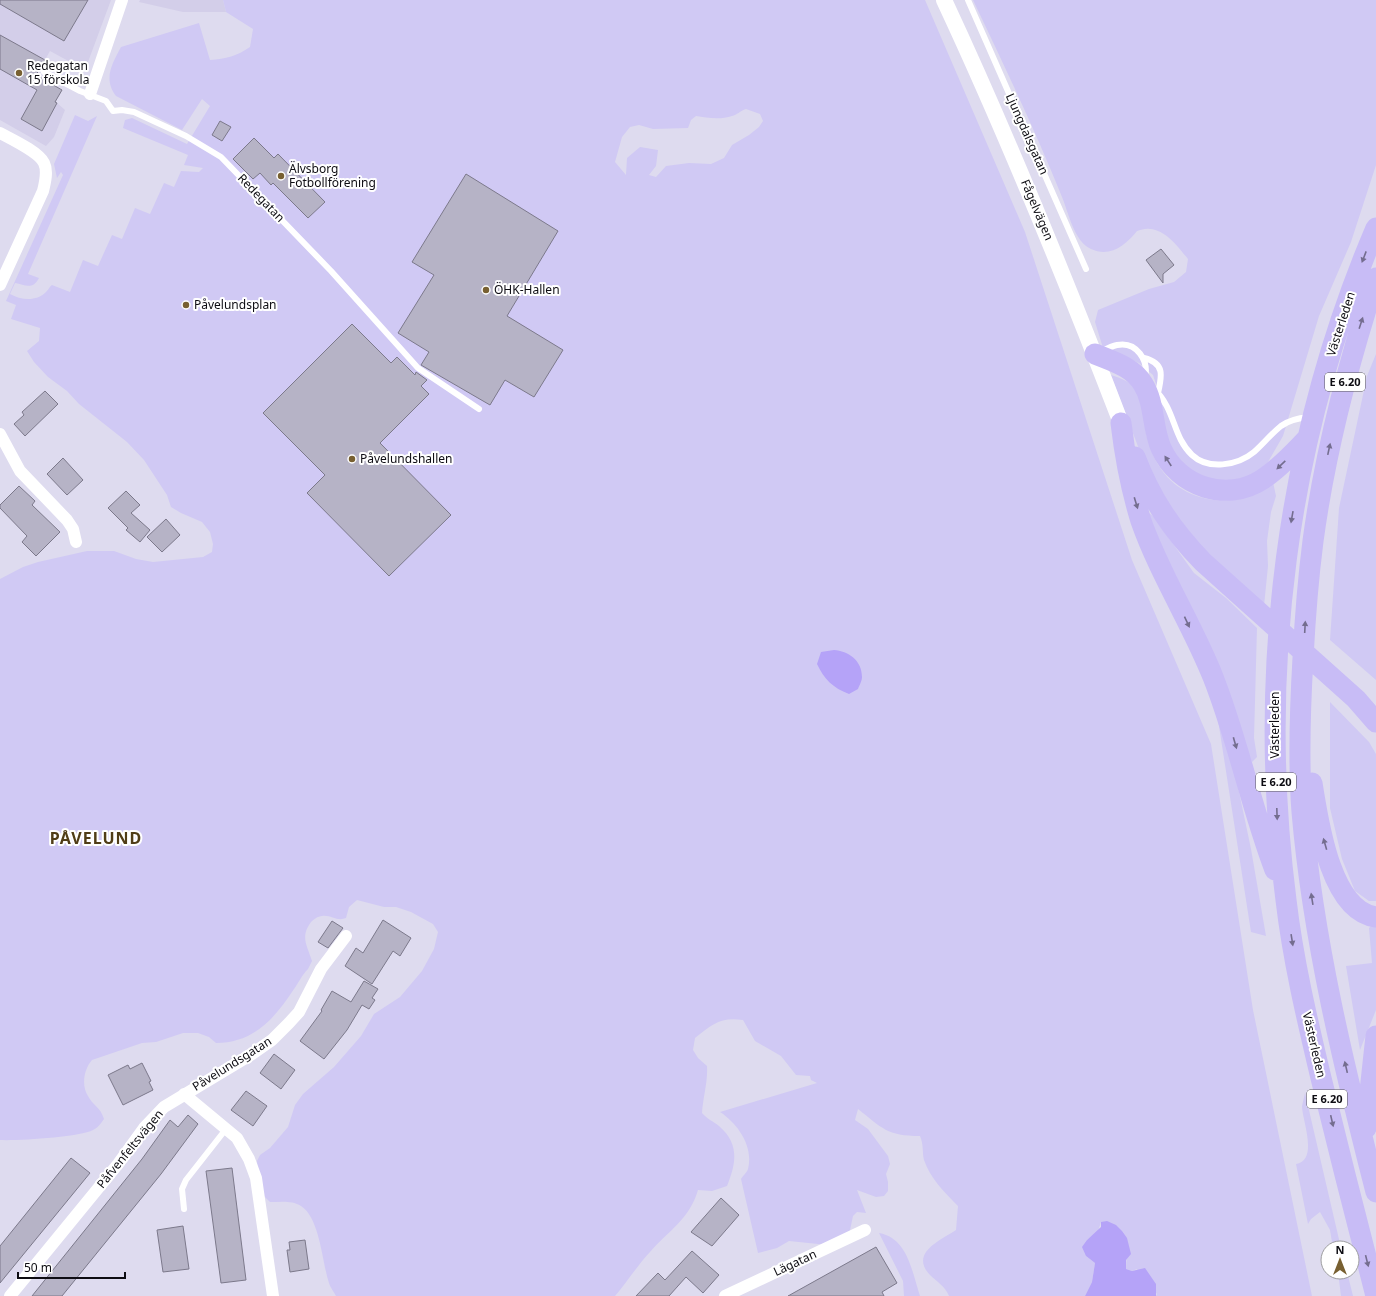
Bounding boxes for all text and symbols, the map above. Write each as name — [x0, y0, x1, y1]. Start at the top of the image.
place label: Redegatan 15 förskola — [27, 57, 89, 88]
marker: Redegatan 15 förskola — [14, 68, 24, 78]
street label: Ljungdalsgatan — [1002, 91, 1053, 177]
place label: Älvsborg Fotbollförening — [289, 160, 376, 191]
street label: Redegatan — [234, 170, 289, 225]
marker: Älvsborg Fotbollförening — [276, 171, 286, 181]
street label: Fågelvägen — [1017, 177, 1058, 243]
one-way arrow — [1361, 251, 1367, 263]
place label: ÖHK-Hallen — [494, 281, 560, 298]
marker: ÖHK-Hallen — [481, 285, 491, 295]
street label: Västerleden — [1322, 289, 1359, 358]
place label: Påvelundsplan — [194, 296, 277, 313]
marker: Påvelundsplan — [181, 300, 191, 310]
one-way arrow — [1359, 317, 1365, 329]
road number: E 6.20 — [1325, 373, 1365, 391]
one-way arrow — [1326, 443, 1332, 456]
place label: Påvelundshallen — [360, 450, 452, 467]
marker: Påvelundshallen — [347, 454, 357, 464]
one-way arrow — [1164, 456, 1172, 467]
one-way arrow — [1276, 460, 1286, 470]
one-way arrow — [1133, 497, 1139, 509]
one-way arrow — [1289, 511, 1295, 523]
one-way arrow — [1184, 616, 1190, 628]
one-way arrow — [1301, 621, 1308, 633]
street label: Västerleden — [1266, 692, 1283, 758]
one-way arrow — [1232, 737, 1238, 749]
road number: E 6.20 — [1256, 773, 1296, 791]
one-way arrow — [1274, 808, 1281, 820]
district label: PÅVELUND — [50, 827, 142, 849]
one-way arrow — [1322, 838, 1328, 850]
one-way arrow — [1309, 893, 1315, 905]
one-way arrow — [1289, 933, 1295, 946]
street label: Västerleden — [1299, 1010, 1330, 1079]
street label: Påvelundsgatan — [189, 1032, 275, 1095]
one-way arrow — [1342, 1061, 1348, 1073]
road number: E 6.20 — [1307, 1090, 1347, 1108]
street label: Påfvenfeltsvägen — [93, 1106, 167, 1192]
one-way arrow — [1329, 1115, 1335, 1127]
north arrow — [1320, 1240, 1360, 1280]
text: N — [1336, 1242, 1344, 1257]
street label: Lägatan — [771, 1245, 819, 1280]
scale bar — [18, 1254, 125, 1280]
one-way arrow — [1364, 1255, 1370, 1267]
text: 50 m — [24, 1259, 52, 1276]

